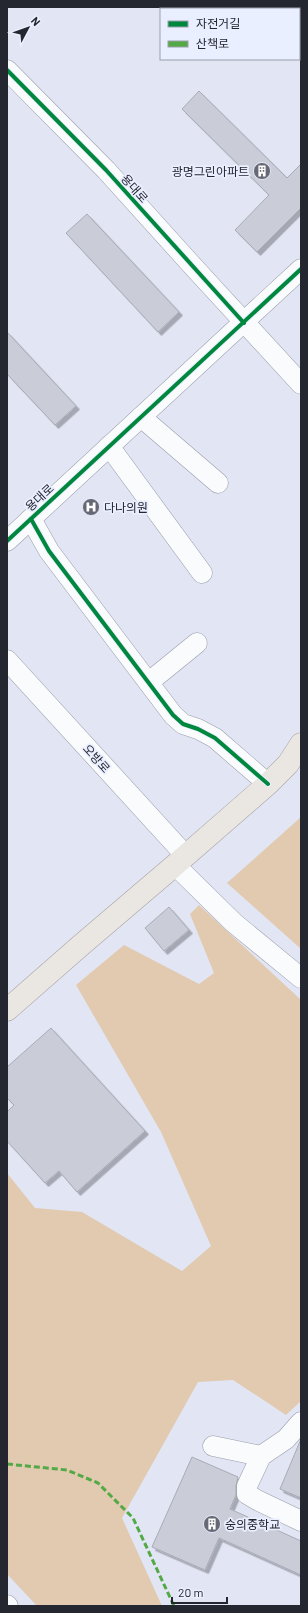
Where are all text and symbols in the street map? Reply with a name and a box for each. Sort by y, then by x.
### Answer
north arrow [8,8,48,48]
legend [160,8,300,60]
text: N [29,14,43,28]
text: 자전거길 [196,16,240,30]
text: 산책로 [196,36,229,50]
building icon: 광명그린아파트 [252,161,272,181]
place label: 광명그린아파트 [172,164,249,178]
street label: 용대로 [119,171,151,205]
street label: 용대로 [22,481,56,513]
hospital icon: 다나의원 [81,497,101,517]
place label: 다나의원 [104,500,148,514]
street label: 오방로 [81,741,113,775]
building icon: 숭의중학교 [202,1514,222,1534]
place label: 숭의중학교 [225,1517,280,1531]
scale bar [172,1579,227,1605]
text: 20 m [178,1585,204,1599]

